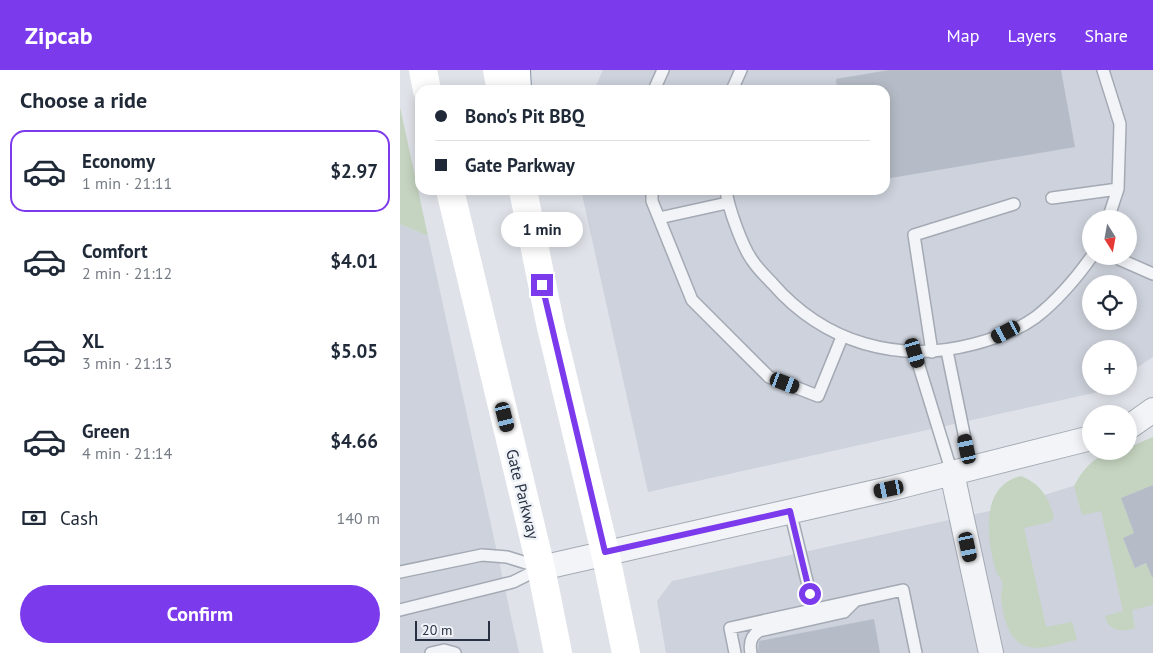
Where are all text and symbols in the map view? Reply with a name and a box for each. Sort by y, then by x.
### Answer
text: Zipcab [25,20,93,51]
text: Map [947,24,979,47]
text: Layers [1007,24,1056,47]
text: Share [1084,24,1128,47]
text: Choose a ride [20,86,147,114]
text: Bono's Pit BBQ [465,104,584,128]
icon: car [22,149,67,194]
text: Economy [82,149,155,173]
text: Gate Parkway [465,153,575,177]
text: $2.97 [330,159,378,183]
text: 1 min · 21:11 [82,173,172,193]
north arrow [1082,210,1138,265]
map controls [1082,210,1137,460]
callout: 1 min [501,212,583,248]
text: 1 min [522,219,562,239]
icon: car [22,239,67,284]
text: Comfort [82,239,148,263]
text: $4.01 [330,249,378,273]
text: 2 min · 21:12 [82,263,172,283]
route end [531,274,553,296]
button: locate [1082,275,1137,330]
car [989,318,1022,346]
icon: car [22,329,67,374]
text: XL [82,329,104,353]
car [903,336,926,370]
text: $5.05 [330,339,378,363]
button: + [1082,340,1137,395]
text: 3 min · 21:13 [82,353,172,373]
car [768,371,801,395]
car [494,401,515,433]
button: − [1082,405,1137,460]
icon: car [22,419,67,464]
text: Green [82,419,130,443]
text: $4.66 [330,429,378,453]
car [956,433,977,465]
text: 4 min · 21:14 [82,443,172,463]
street label: Gate Parkway [502,447,544,542]
car [872,479,905,499]
icon: cash [20,504,48,532]
text: Cash [60,506,98,530]
text: 140 m [337,508,380,528]
car [957,531,978,563]
route start [799,583,821,605]
button: Confirm [20,585,380,643]
scale bar [415,618,490,641]
text: 20 m [422,621,452,639]

